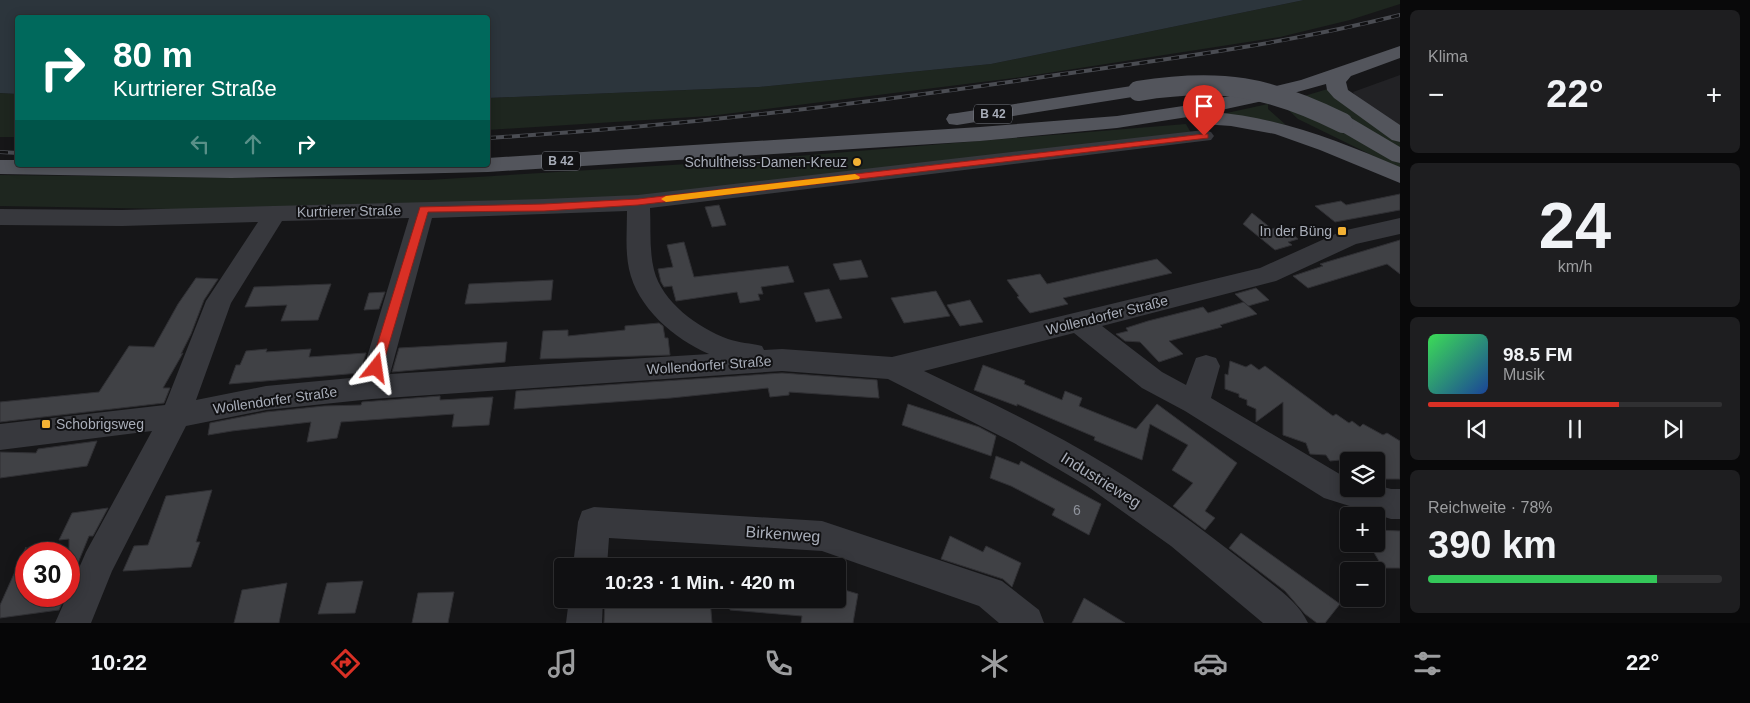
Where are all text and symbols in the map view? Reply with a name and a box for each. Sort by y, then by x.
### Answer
icon: right [30,35,95,100]
text: 80 m [113,35,193,74]
text: Klima [1428,48,1468,65]
text: 22° [1546,73,1604,115]
text: Kurtrierer Straße [113,76,277,101]
text: − [1428,79,1444,110]
text: + [1706,79,1722,110]
pin [1183,85,1225,136]
icon: arrive [1190,92,1218,120]
road number: B 42 [974,105,1012,124]
icon: left [186,130,214,158]
icon: ahead [239,130,267,158]
icon: right [292,130,320,158]
road number: B 42 [542,152,580,170]
place label: Schultheiss-Damen-Kreuz [684,154,847,170]
marker: Schultheiss-Damen-Kreuz [851,156,863,168]
text: 24 [1539,189,1611,262]
street label: Kurtrierer Straße [297,202,401,220]
place label: In der Büng [1260,223,1332,239]
marker: In der Büng [1336,225,1348,237]
text: km/h [1558,258,1592,275]
street label: Wollendorfer Straße [1044,292,1170,338]
position arrow [349,341,401,393]
text: 98.5 FM [1503,344,1573,365]
street label: Wollendorfer Straße [646,353,772,377]
text: Musik [1503,366,1545,383]
street label: Wollendorfer Straße [212,383,338,417]
icon: previous [1463,415,1491,443]
icon: pause [1561,415,1589,443]
icon: next [1659,415,1687,443]
place label: Schobrigsweg [56,416,144,432]
marker: Schobrigsweg [40,418,52,430]
street label: Industrieweg [1058,449,1144,511]
map controls [1340,452,1385,607]
button: layers [1340,452,1385,497]
text: Reichweite · 78% [1428,499,1553,516]
house number: 6 [1073,502,1081,518]
button: + [1340,507,1385,552]
street label: Birkenweg [745,523,821,545]
text: 390 km [1428,524,1557,566]
speed limit sign: 30 [15,542,80,607]
button: − [1340,562,1385,607]
text: 10:23 · 1 Min. · 420 m [605,572,795,593]
icon: directions [328,646,363,681]
icon: music [545,646,580,681]
icon: phone [761,646,796,681]
icon: climate [977,646,1012,681]
icon: car [1193,646,1228,681]
icon: filters [1410,646,1445,681]
text: 10:22 [91,650,147,675]
text: 22° [1626,650,1659,675]

